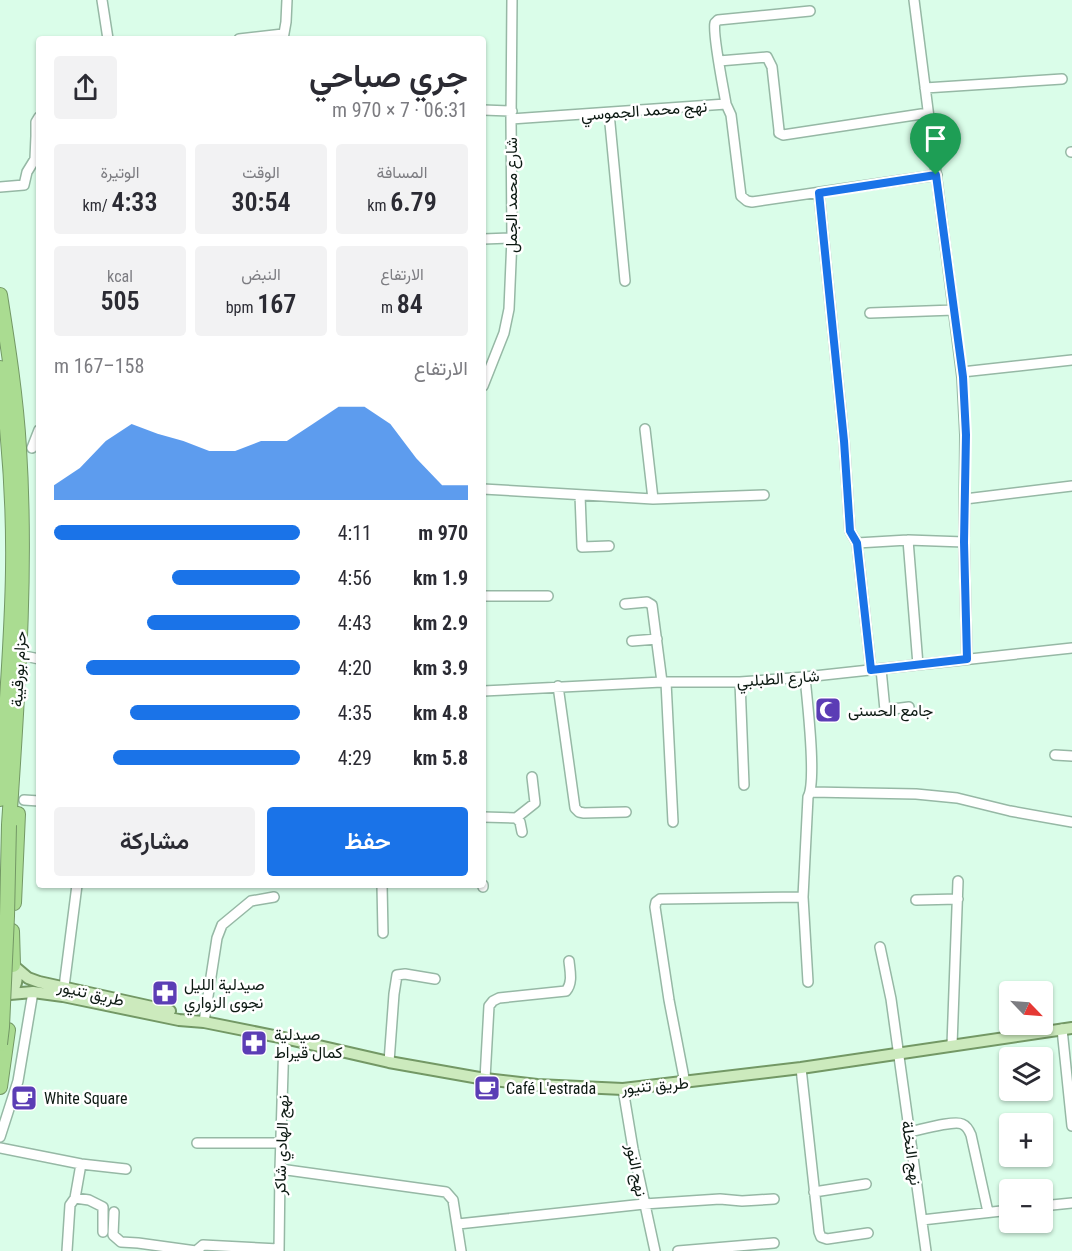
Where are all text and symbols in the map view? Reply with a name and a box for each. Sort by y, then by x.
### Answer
button: share [54,56,117,119]
text: جري صباحي [309,56,468,95]
street label: نهج محمد الجموسي [580,97,708,128]
text: 06:31 · 7 × 970 m [332,98,468,122]
pin [910,113,961,175]
icon: arrive [919,122,952,155]
street label: شارع محمد الجمل [502,137,523,253]
text: الوتيرة [100,163,140,182]
text: الوقت [242,163,280,182]
text: المسافة [377,163,427,182]
text: 4:33 [111,187,157,217]
text: 30:54 [231,187,291,217]
text: 6.79 [390,187,437,217]
text: /km [83,196,111,215]
text: km [367,196,390,215]
text: النبض [241,265,281,284]
text: الارتفاع [380,265,424,284]
text: kcal [107,267,133,286]
text: 505 [100,286,140,316]
text: 167 [257,289,296,319]
text: 84 [397,289,423,319]
text: bpm [226,298,257,317]
text: m [381,298,397,317]
text: 158–167 m [54,354,144,378]
text: الارتفاع [414,356,468,380]
text: 4:11 [338,521,372,545]
text: 970 m [418,521,468,545]
text: 4:56 [338,566,372,590]
text: 1.9 km [413,566,468,590]
text: 4:43 [338,611,372,635]
text: 2.9 km [413,611,468,635]
street label: حزام بورقيبة [7,630,31,707]
text: 4:20 [338,656,372,680]
text: 3.9 km [413,656,468,680]
street label: شارع الطبلبي [736,666,820,695]
mosque icon: جامع الحسنى [813,695,843,725]
text: 4:35 [338,701,372,725]
text: 4.8 km [413,701,468,725]
place label: جامع الحسنى [848,701,934,722]
text: 4:29 [338,746,372,770]
text: 5.8 km [413,746,468,770]
button: مشاركة [54,807,255,876]
button: حفظ [267,807,468,876]
place label: صيدلية الليل نجوى الزواري [184,975,265,1016]
street label: طريق تنيور [55,976,126,1011]
pharmacy icon: صيدلية الليل نجوى الزواري [150,978,180,1008]
north arrow [999,981,1053,1035]
map controls [999,981,1053,1233]
place label: صيدلية كمال قيراط [274,1025,343,1063]
pharmacy icon: صيدلية كمال قيراط [239,1028,269,1058]
button: layers [999,1047,1053,1101]
cafe icon: Café L'estrada [472,1073,502,1103]
street label: طريق تنيور [620,1073,690,1099]
place label: Café L'estrada [506,1079,596,1098]
cafe icon: White Square [9,1083,39,1113]
place label: White Square [44,1089,127,1108]
street label: نهج الهادي شاكر [270,1095,297,1197]
button: + [999,1113,1053,1167]
street label: نهج النخلة [896,1119,925,1187]
street label: نهج النور [620,1141,651,1199]
button: − [999,1179,1053,1233]

